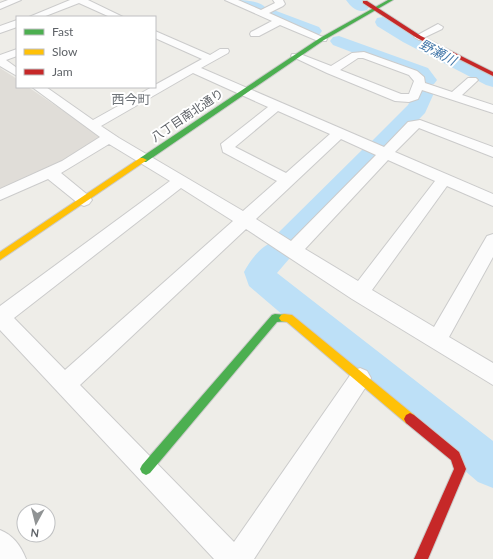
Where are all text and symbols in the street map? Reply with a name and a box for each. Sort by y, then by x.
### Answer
legend [16,16,156,88]
text: Fast [52,24,74,39]
water label: 野瀬川 [417,36,461,69]
text: Slow [52,44,78,59]
text: Jam [52,64,73,79]
street label: 八丁目南北通り [148,85,226,145]
district label: 西今町 [111,91,151,107]
north arrow [16,503,56,543]
text: N [30,526,40,540]

